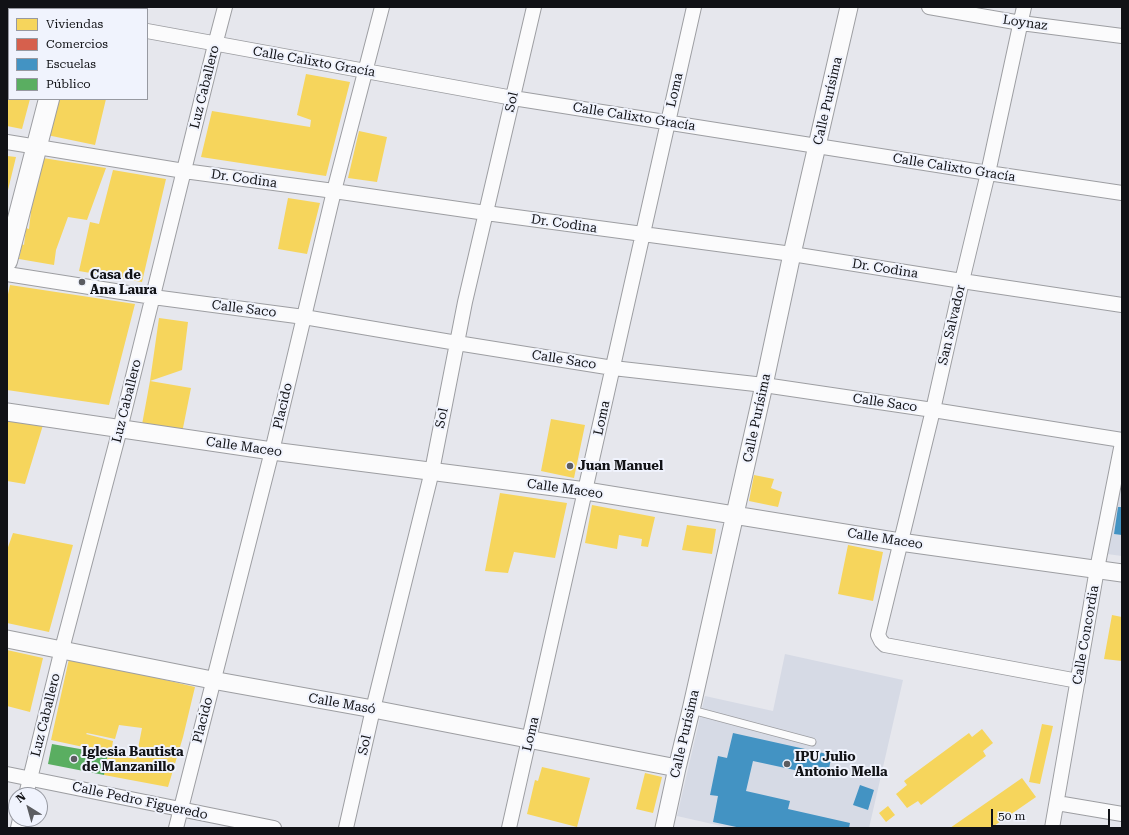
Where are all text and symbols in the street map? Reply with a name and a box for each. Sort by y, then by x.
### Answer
legend [8,8,148,100]
street label: Loynaz [1002,12,1048,34]
text: Viviendas [46,17,103,31]
text: Comercios [46,37,108,51]
street label: Luz Caballero [187,44,223,130]
street label: Calle Calixto Gracía [252,44,376,80]
street label: Calle Purísima [810,55,846,147]
text: Escuelas [46,57,96,71]
street label: Loma [663,71,687,109]
text: Público [46,77,91,91]
street label: Sol [502,90,522,114]
street label: Calle Calixto Gracía [572,100,696,134]
street label: Calle Calixto Gracía [892,151,1016,185]
street label: Dr. Codina [210,167,278,191]
street label: Dr. Codina [530,212,598,236]
street label: Dr. Codina [851,256,919,282]
place label: Casa de Ana Laura [90,267,157,298]
marker: Casa de Ana Laura [77,277,87,287]
street label: San Salvador [935,283,969,367]
street label: Calle Saco [211,297,277,321]
street label: Calle Saco [531,347,597,373]
street label: Luz Caballero [109,358,145,444]
street label: Calle Purísima [740,372,774,464]
street label: Placido [270,381,296,431]
street label: Calle Saco [852,391,918,415]
street label: Loma [591,399,613,437]
street label: Sol [432,407,452,429]
street label: Calle Maceo [205,434,283,460]
place label: Juan Manuel [578,458,663,474]
marker: Juan Manuel [565,461,575,471]
street label: Calle Maceo [526,476,604,502]
street label: Calle Maceo [846,525,924,553]
street label: Calle Concordia [1070,584,1102,686]
street label: Luz Caballero [28,672,64,758]
street label: Calle Purísima [667,688,703,780]
street label: Calle Masó [307,690,377,718]
street label: Placido [190,695,216,745]
street label: Loma [519,715,543,753]
street label: Sol [355,733,375,757]
place label: Iglesia Bautista de Manzanillo [82,744,184,775]
place label: IPU Julio Antonio Mella [795,749,888,780]
marker: Iglesia Bautista de Manzanillo [69,754,79,764]
marker: IPU Julio Antonio Mella [782,759,792,769]
street label: Calle Pedro Figueredo [71,779,209,823]
north arrow [8,787,48,827]
text: N [14,790,28,806]
scale bar [993,801,1112,827]
text: 50 m [998,809,1025,823]

